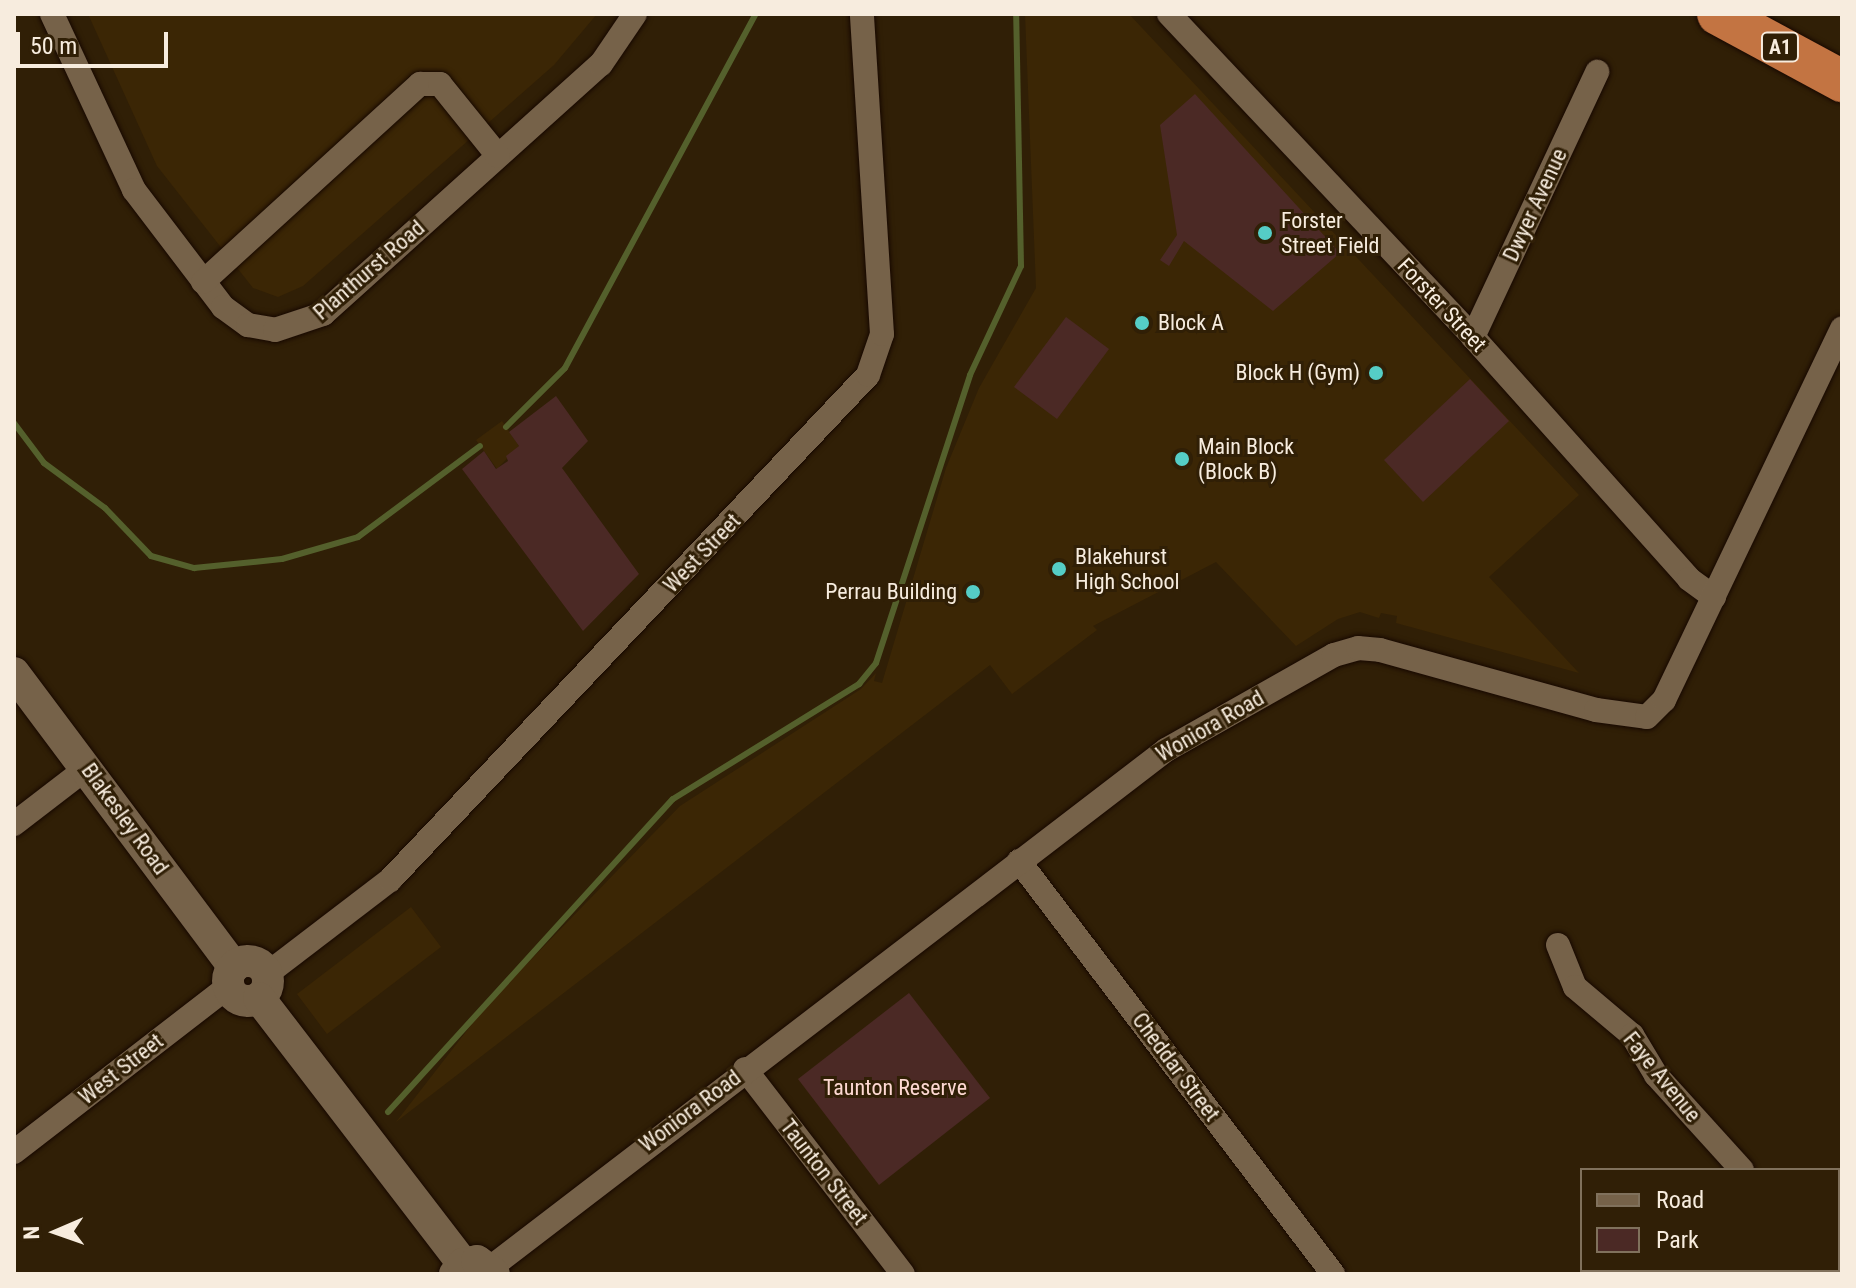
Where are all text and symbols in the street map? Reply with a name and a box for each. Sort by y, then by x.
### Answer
scale bar [20,16,172,66]
road number: A1 [1760,31,1800,63]
text: 50 m [30,32,77,60]
street label: Dwyer Avenue [1497,144,1573,266]
place label: Forster Street Field [1281,207,1380,258]
street label: Planthurst Road [308,215,430,325]
marker: Forster Street Field [1256,224,1274,242]
street label: Forster Street [1392,253,1492,357]
place label: Block A [1158,310,1224,336]
marker: Block A [1133,314,1151,332]
place label: Block H (Gym) [1235,360,1360,386]
marker: Block H (Gym) [1367,364,1385,382]
place label: Main Block (Block B) [1198,433,1294,484]
marker: Main Block (Block B) [1173,450,1191,468]
street label: West Street [658,508,746,598]
place label: Blakehurst High School [1075,543,1180,594]
marker: Blakehurst High School [1050,560,1068,578]
place label: Perrau Building [825,579,957,605]
marker: Perrau Building [964,583,982,601]
street label: Woniora Road [1151,685,1269,767]
street label: Blakesley Road [76,758,174,880]
street label: Cheddar Street [1127,1008,1225,1126]
street label: Faye Avenue [1618,1027,1706,1127]
street label: West Street [74,1028,168,1110]
street label: Woniora Road [634,1064,746,1158]
park label: Taunton Reserve [823,1075,967,1101]
street label: Taunton Street [775,1114,873,1230]
legend [1580,1168,1840,1272]
text: Road [1656,1186,1704,1214]
north arrow [16,1192,96,1272]
text: N [19,1226,44,1240]
text: Park [1656,1226,1699,1254]

